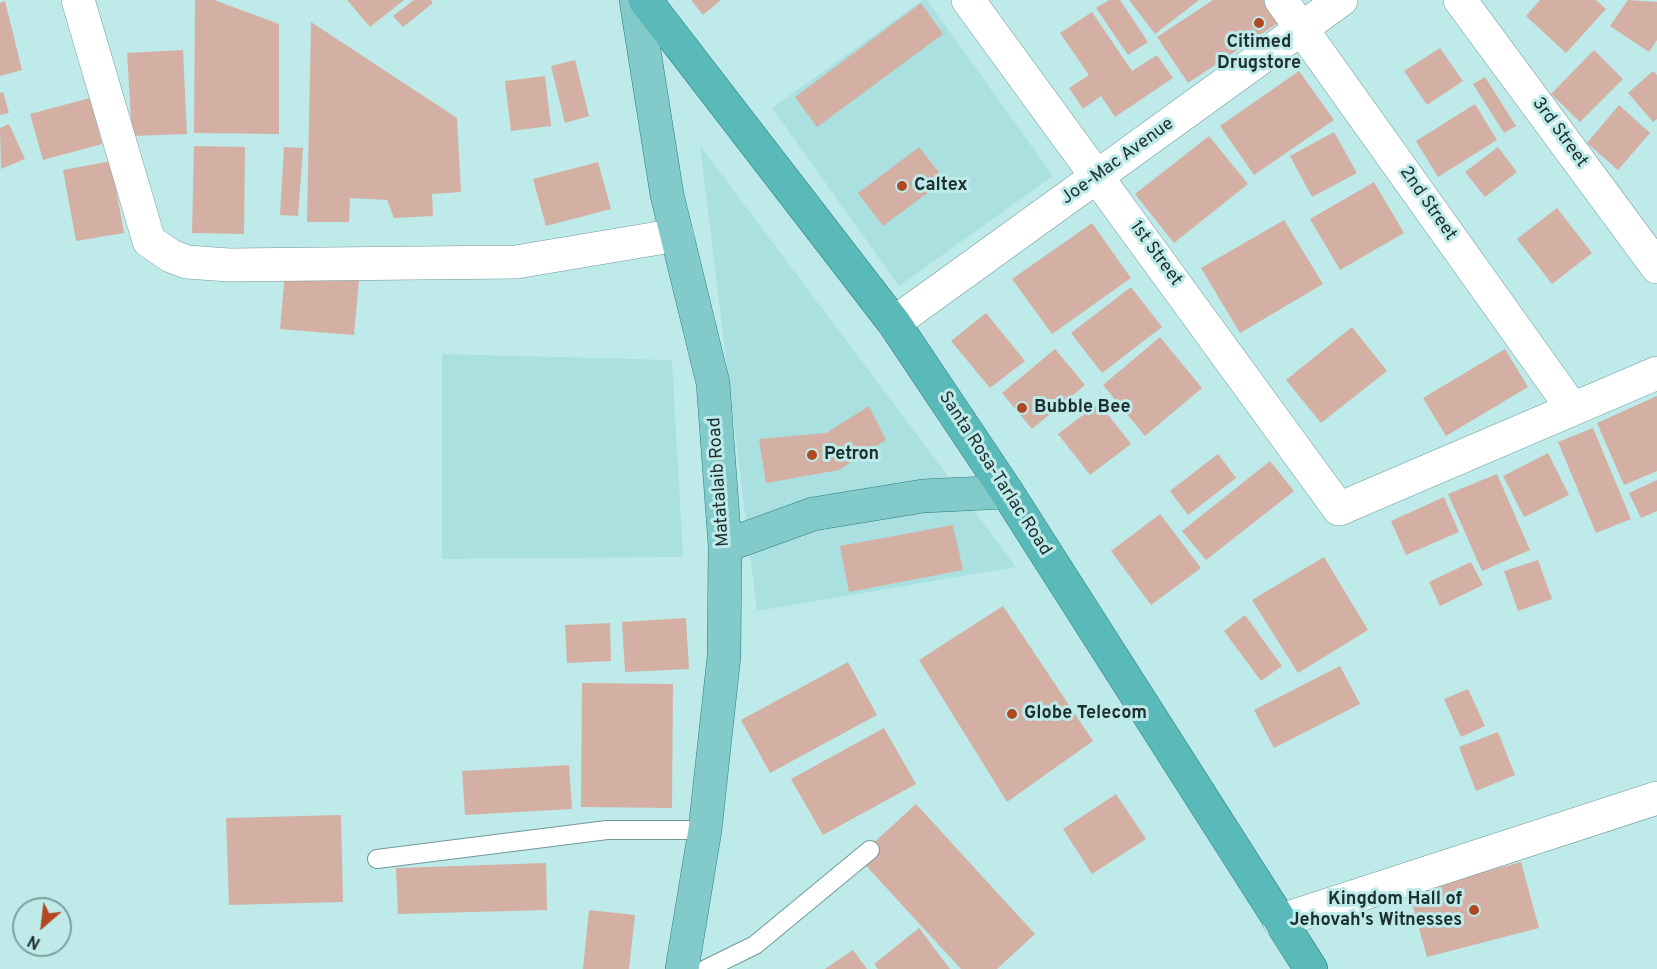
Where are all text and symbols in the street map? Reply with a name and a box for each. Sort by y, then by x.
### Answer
marker: Citimed Drugstore [1252,16,1266,30]
place label: Citimed Drugstore [1217,32,1301,74]
street label: 3rd Street [1526,94,1592,172]
street label: Joe-Mac Avenue [1057,114,1179,210]
street label: 2nd Street [1394,163,1460,245]
place label: Caltex [914,175,968,197]
marker: Caltex [895,179,909,193]
street label: 1st Street [1124,217,1186,291]
street label: Santa Rosa-Tarlac Road [933,388,1055,560]
place label: Bubble Bee [1034,397,1131,419]
marker: Bubble Bee [1015,401,1029,415]
street label: Matatalaib Road [705,416,735,548]
place label: Petron [824,444,879,466]
marker: Petron [805,448,819,462]
place label: Globe Telecom [1024,703,1147,725]
marker: Globe Telecom [1005,707,1019,721]
place label: Kingdom Hall of Jehovah's Witnesses [1290,889,1462,932]
north arrow [12,897,72,957]
marker: Kingdom Hall of Jehovah's Witnesses [1467,903,1481,917]
text: N [25,930,44,953]

